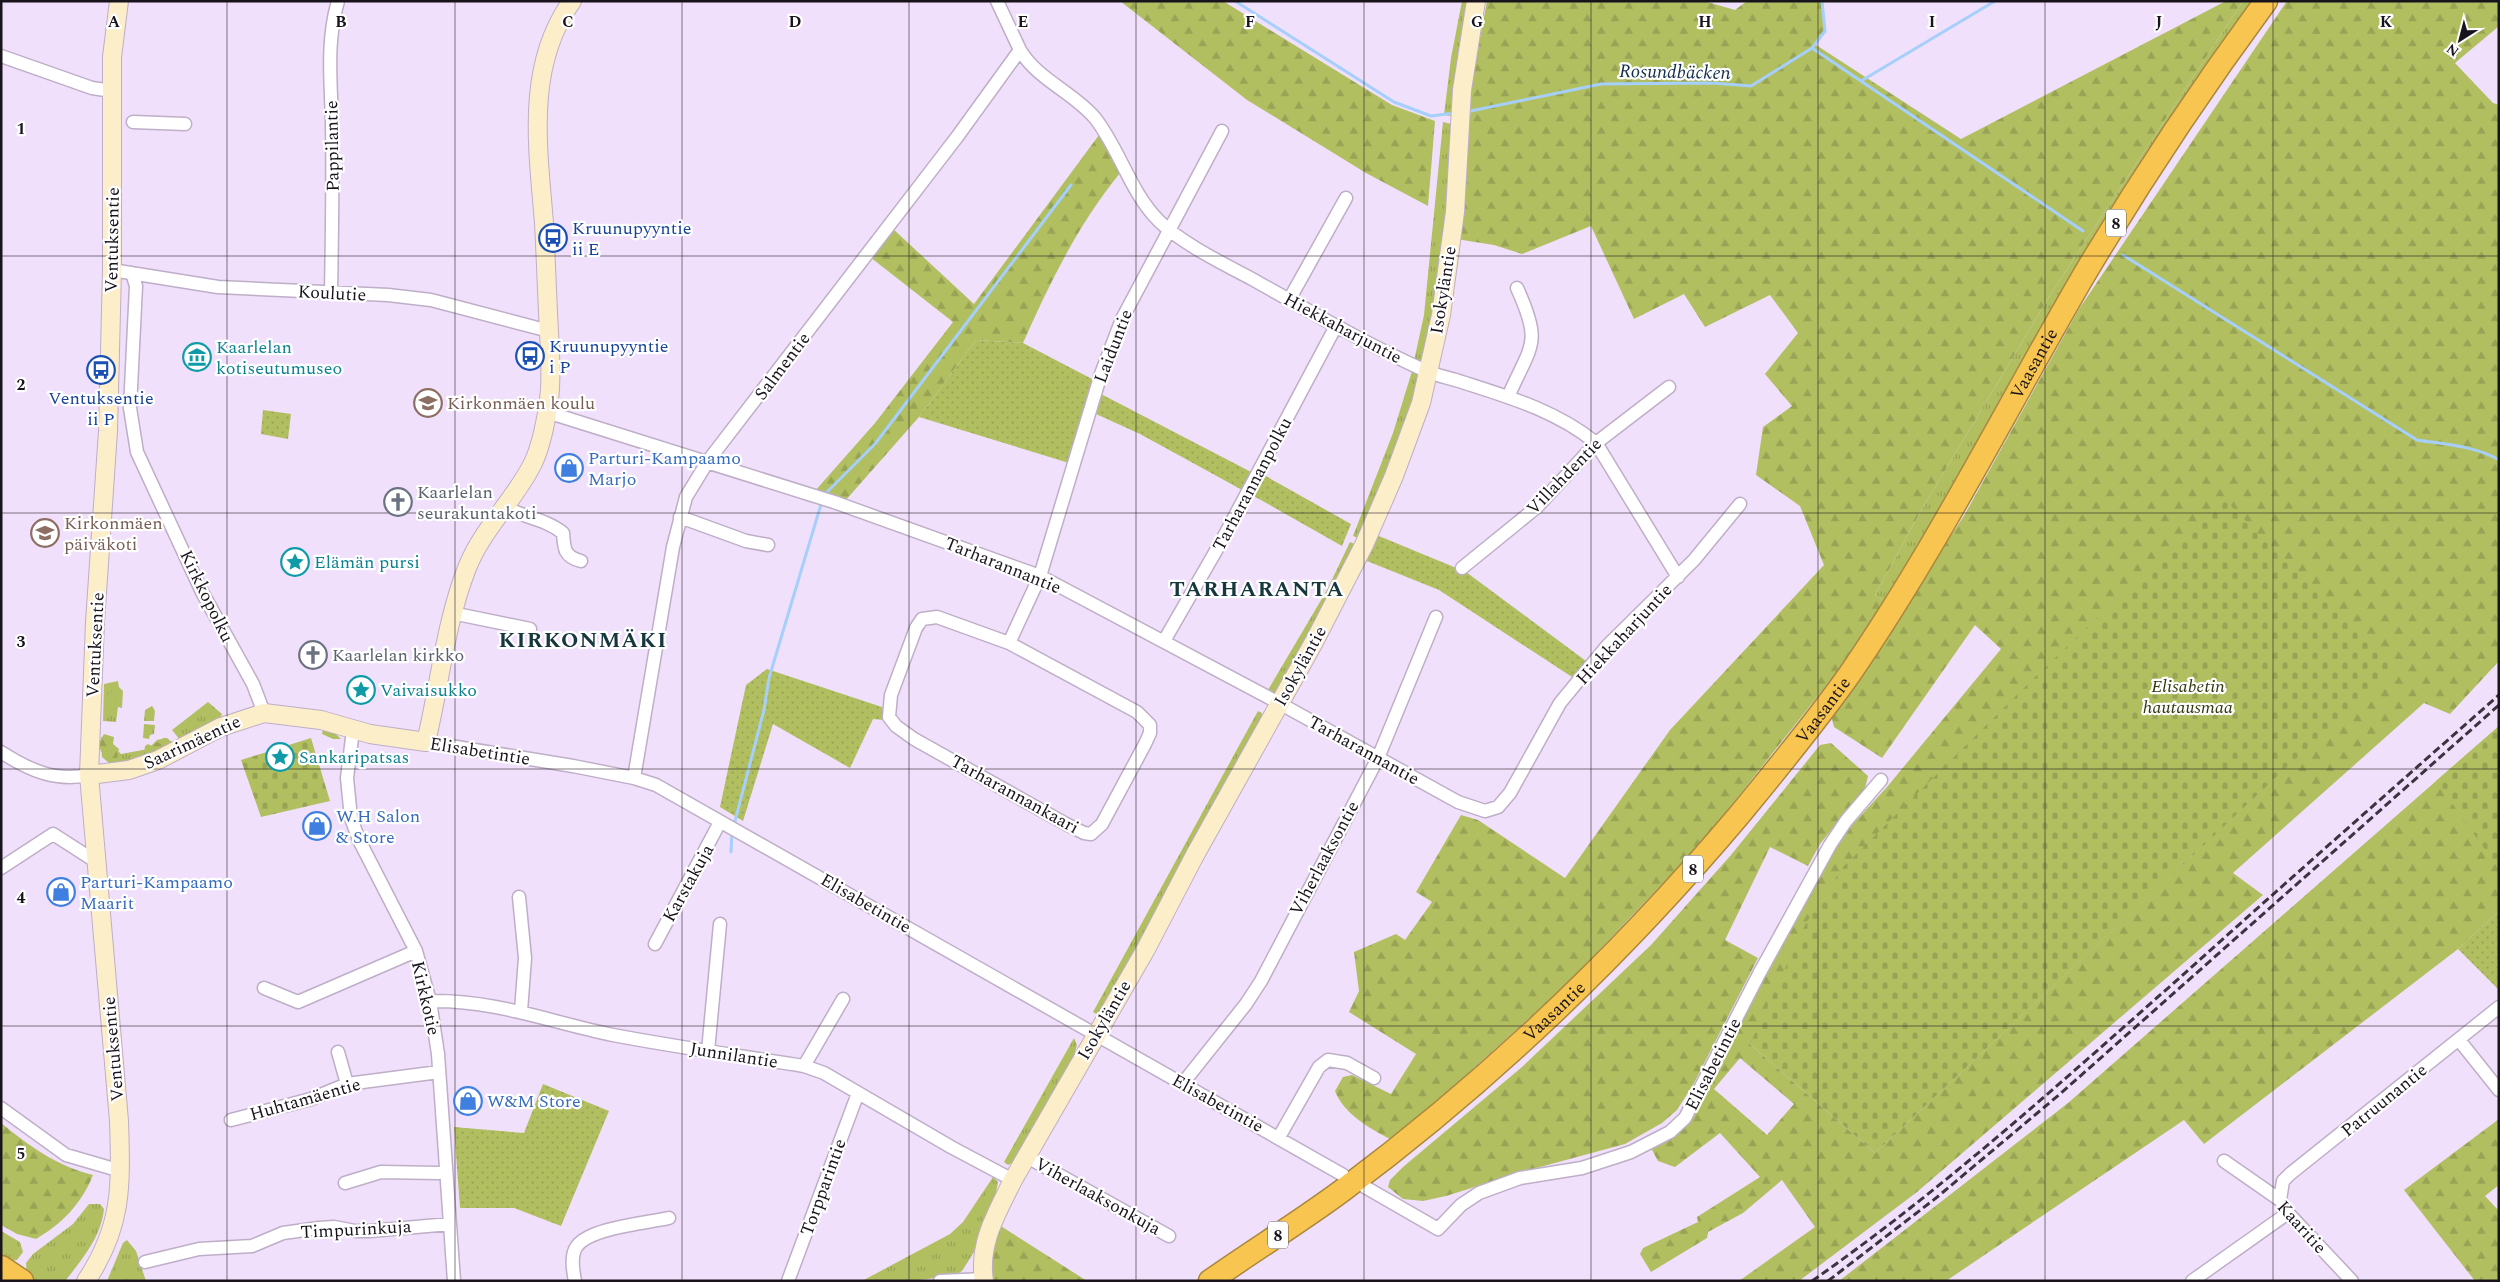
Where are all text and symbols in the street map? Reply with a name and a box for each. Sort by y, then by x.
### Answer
text: A [108,10,121,34]
text: B [335,10,347,34]
text: C [562,10,574,34]
text: D [789,10,802,34]
text: E [1018,10,1028,34]
text: F [1245,10,1255,34]
text: G [1471,10,1483,34]
text: H [1698,10,1712,34]
text: I [1929,10,1935,34]
text: J [2156,10,2163,34]
text: K [2380,10,2393,34]
north arrow [2435,15,2485,65]
text: N [2442,38,2463,62]
water label: Rosundbäcken [1619,57,1731,88]
street label: Pappilantie [318,100,347,192]
text: 1 [17,117,25,141]
street label: Ventuksentie [98,187,127,293]
road number: 8 [2106,210,2126,237]
place label: Kruunupyyntie ii E [572,215,692,263]
bus stop icon: Kruunupyyntie ii E [538,223,568,253]
street label: Isokyläntie [1423,244,1464,336]
street label: Koulutie [297,278,367,309]
street label: Hiekkaharjuntie [1279,286,1407,371]
street label: Laiduntie [1087,305,1140,387]
street label: Vaasantie [2003,323,2065,404]
street label: Salmentie [748,327,817,406]
place label: Kruunupyyntie i P [549,333,669,381]
place label: Kaarlelan kotiseutumuseo [216,334,342,382]
bus stop icon: Kruunupyyntie i P [515,341,545,371]
museum icon: Kaarlelan kotiseutumuseo [182,342,212,372]
bus stop icon: Ventuksentie ii P [86,355,116,385]
text: 2 [17,373,26,397]
place label: Ventuksentie ii P [48,385,154,433]
school or university icon: Kirkonmäen koulu [413,388,443,418]
place label: Kirkonmäen koulu [447,390,595,417]
street label: Tarharannanpolku [1206,413,1299,556]
street label: Villahdentie [1520,431,1608,521]
place label: Parturi-Kampaamo Marjo [588,445,741,493]
shop icon: Parturi-Kampaamo Marjo [554,453,584,483]
place label: Kaarlelan seurakuntakoti [417,479,537,527]
church icon: Kaarlelan seurakuntakoti [383,487,413,517]
place label: Kirkonmäen päiväkoti [64,510,163,558]
school or university icon: Kirkonmäen päiväkoti [30,518,60,548]
street label: Tarharannantie [940,530,1065,601]
street label: Kirkkopolku [172,545,241,647]
place icon: Elämän pursi [280,547,310,577]
place label: Elämän pursi [314,549,420,576]
district label: TARHARANTA [1169,573,1345,606]
street label: Hiekkaharjuntie [1570,577,1679,691]
street label: Ventuksentie [79,592,112,698]
street label: Isokyläntie [1267,621,1334,711]
district label: KIRKONMÄKI [499,624,667,657]
text: 3 [17,630,26,654]
church icon: Kaarlelan kirkko [298,640,328,670]
place label: Kaarlelan kirkko [332,642,464,669]
street label: Vaasantie [1789,671,1858,750]
park label: Elisabetin hautausmaa [2143,673,2233,721]
place icon: Vaivaisukko [346,675,376,705]
place label: Vaivaisukko [380,677,477,704]
street label: Saarimäentie [139,708,245,777]
street label: Tarharannantie [1303,709,1424,792]
street label: Elisabetintie [428,730,532,773]
place icon: Sankaripatsas [265,742,295,772]
place label: Sankaripatsas [299,744,409,771]
street label: Tarharannankaari [946,748,1084,841]
street label: Viherlaaksontie [1283,796,1366,920]
place label: W.H Salon & Store [336,803,420,851]
shop icon: W.H Salon & Store [302,811,332,841]
street label: Karstakuja [656,839,721,927]
road number: 8 [1683,856,1703,882]
street label: Elisabetintie [815,866,916,940]
place label: Parturi-Kampaamo Maarit [80,869,233,917]
shop icon: Parturi-Kampaamo Maarit [46,877,76,907]
text: 4 [17,886,26,910]
street label: Kirkkotie [404,958,447,1038]
street label: Isokyläntie [1071,975,1138,1065]
street label: Vaasantie [1517,975,1592,1048]
street label: Ventuksentie [95,995,132,1103]
street label: Elisabetintie [1678,1013,1748,1115]
street label: Junnilantie [688,1035,780,1076]
street label: Patruunantie [2335,1057,2433,1144]
street label: Elisabetintie [1167,1067,1269,1140]
street label: Huhtamäentie [246,1071,364,1128]
shop icon: W&M Store [453,1086,483,1116]
place label: W&M Store [487,1088,581,1115]
street label: Torpparintie [793,1135,853,1239]
text: 5 [17,1142,25,1166]
street label: Viherlaaksonkuja [1030,1151,1166,1242]
street label: Kaaritie [2270,1195,2333,1260]
street label: Timpurinkuja [300,1213,412,1246]
road number: 8 [1268,1222,1288,1248]

